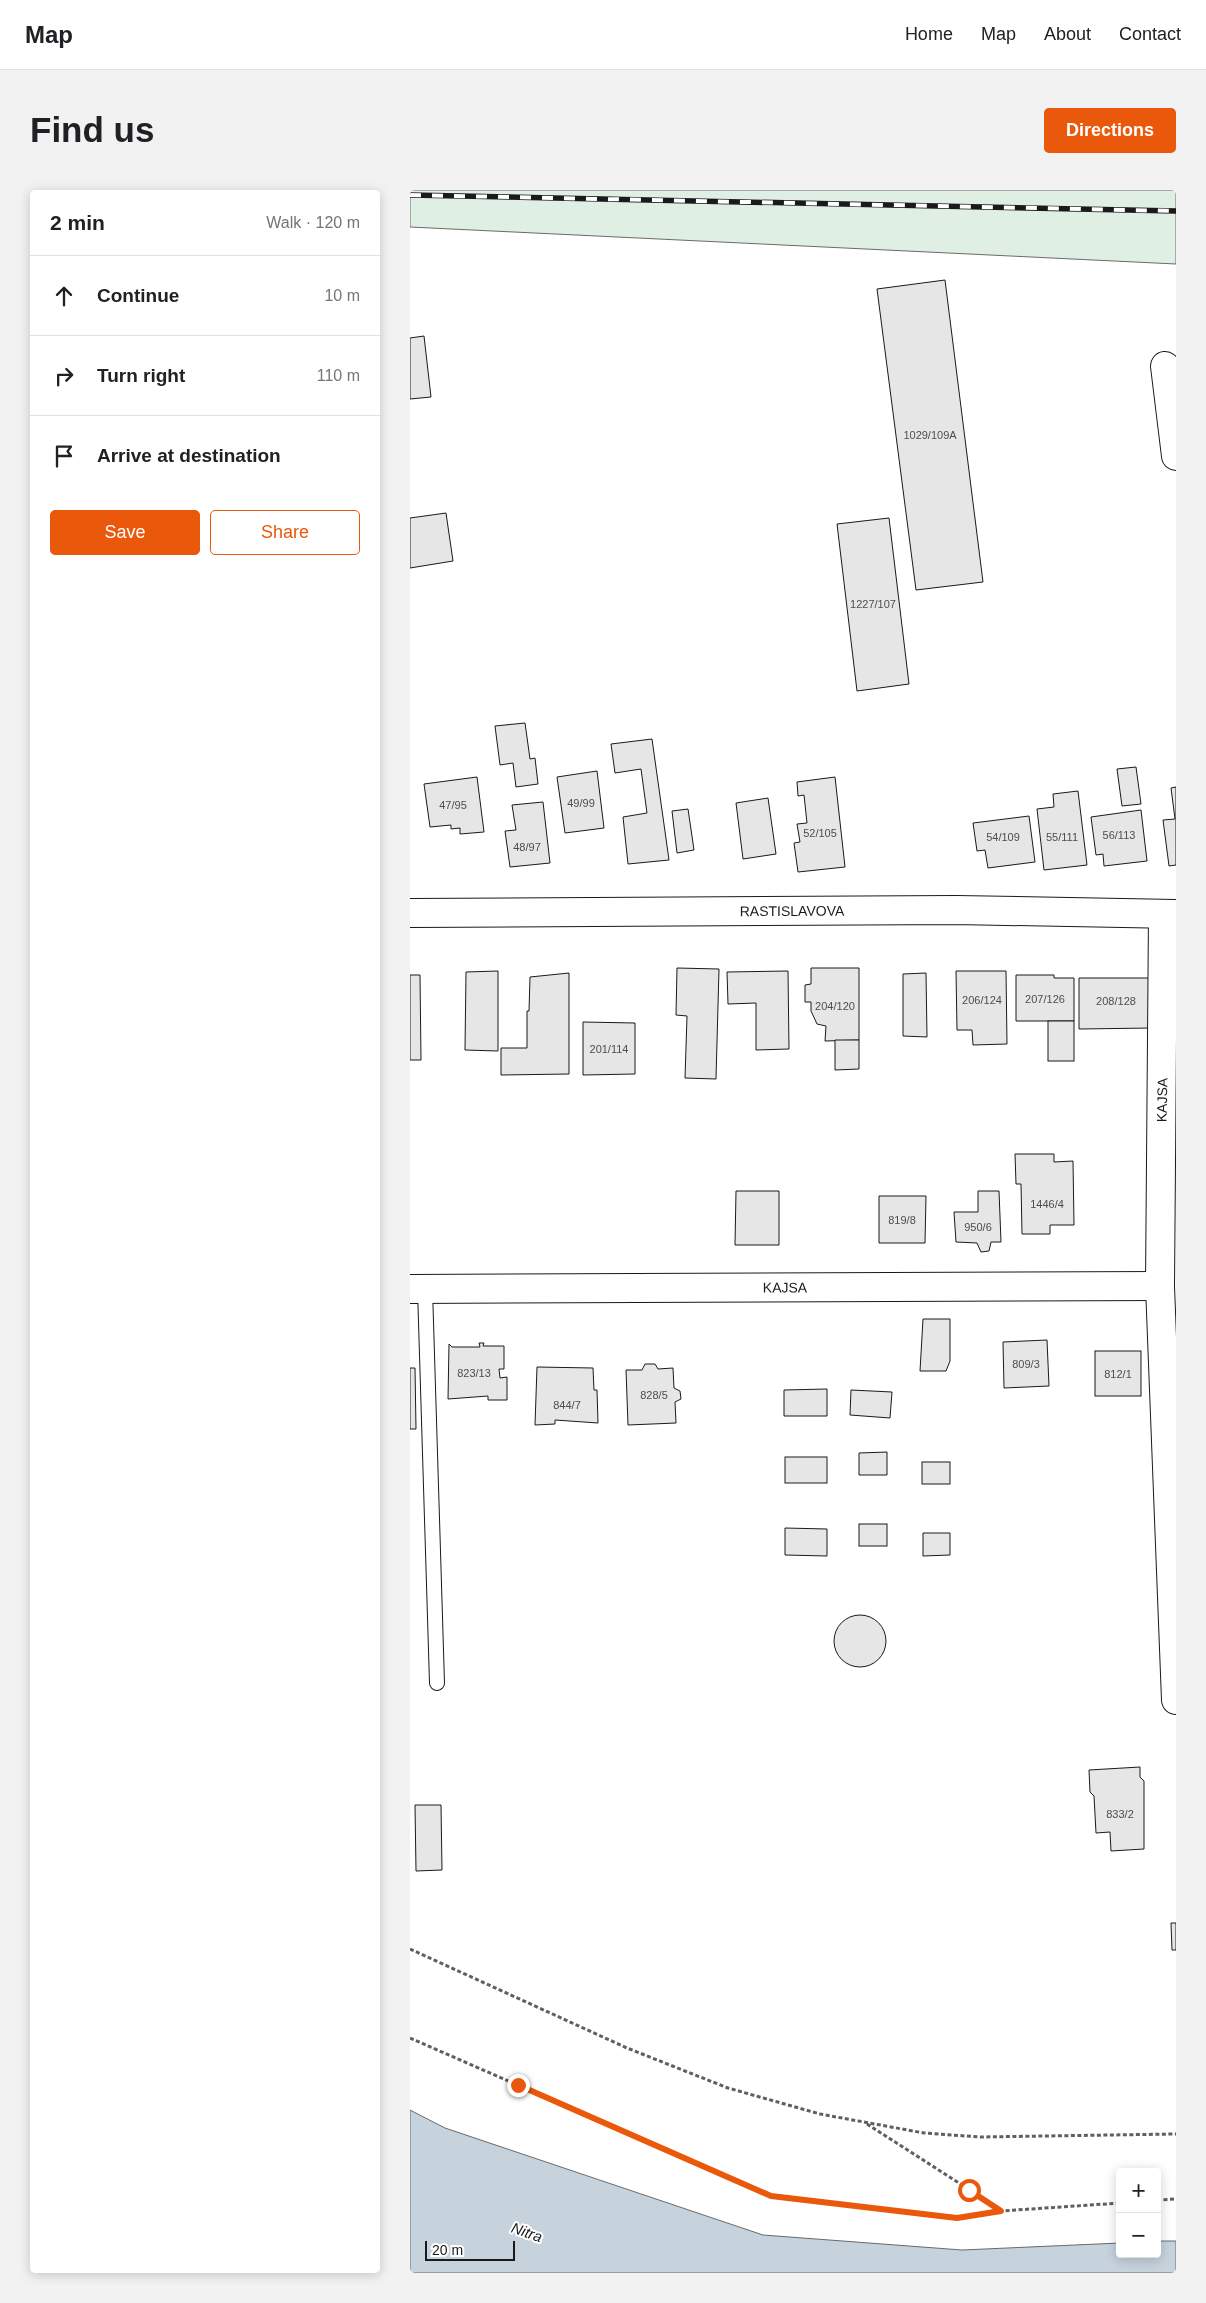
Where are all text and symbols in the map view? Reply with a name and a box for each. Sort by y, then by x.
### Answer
text: Map [25,21,73,48]
text: Home [905,24,953,44]
text: Map [981,24,1016,44]
text: About [1044,24,1091,44]
text: Contact [1119,24,1181,44]
button: Directions [1044,108,1176,153]
text: Find us [30,110,154,149]
text: 2 min [50,211,105,234]
text: Walk · 120 m [266,214,360,231]
icon: ahead [50,282,78,310]
text: Continue [97,285,179,306]
text: 10 m [324,287,360,304]
icon: right [50,362,78,390]
text: Turn right [97,365,185,386]
text: 110 m [317,367,360,384]
house number: 1029/109A [903,429,957,441]
icon: arrive [50,442,78,470]
text: Arrive at destination [97,445,281,466]
button: Save [50,510,200,555]
button: Share [210,510,360,555]
house number: 1227/107 [850,598,896,610]
house number: 49/99 [567,797,595,809]
house number: 47/95 [439,799,467,811]
house number: 52/105 [803,827,837,839]
house number: 56/113 [1103,829,1135,841]
house number: 54/109 [986,831,1020,843]
house number: 55/111 [1046,831,1078,843]
house number: 48/97 [513,841,541,853]
street label: RASTISLAVOVA [740,903,845,919]
house number: 207/126 [1025,993,1065,1005]
house number: 206/124 [962,994,1002,1006]
house number: 208/128 [1096,995,1136,1007]
house number: 204/120 [815,1000,855,1012]
house number: 201/114 [590,1043,628,1055]
street label: KAJSA [1154,1077,1170,1122]
house number: 1446/4 [1030,1198,1064,1210]
house number: 819/8 [888,1214,916,1226]
house number: 950/6 [964,1221,992,1233]
street label: KAJSA [763,1279,808,1296]
house number: 809/3 [1012,1358,1040,1370]
house number: 823/13 [457,1367,491,1379]
house number: 812/1 [1104,1368,1132,1380]
house number: 828/5 [640,1389,668,1401]
house number: 844/7 [553,1399,581,1411]
house number: 833/2 [1106,1808,1134,1820]
route end [507,2074,530,2097]
map controls [1116,2168,1161,2258]
button: + [1116,2168,1161,2213]
route start [958,2179,981,2202]
button: − [1116,2213,1161,2258]
water label: Nitra [509,2219,545,2245]
scale bar [425,2238,515,2261]
text: 20 m [432,2242,463,2258]

